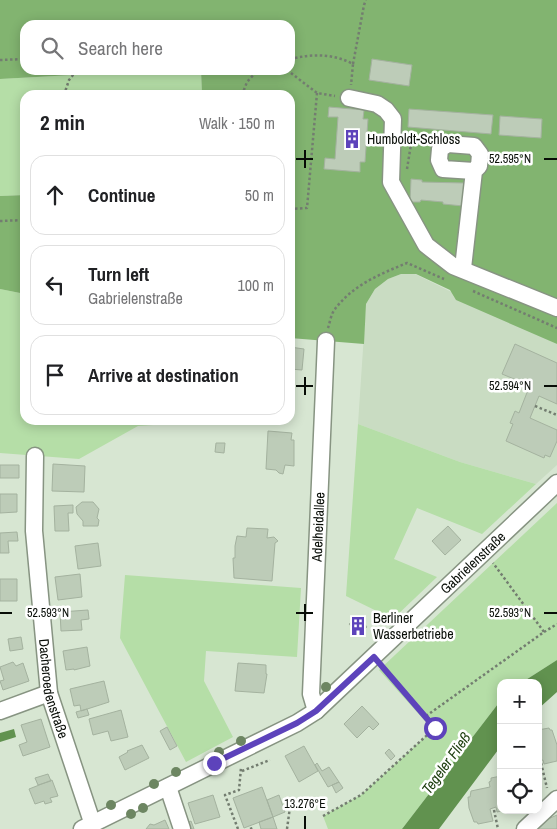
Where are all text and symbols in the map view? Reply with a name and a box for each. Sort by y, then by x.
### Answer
search box [20,20,295,75]
icon: search [38,34,66,62]
text: Search here [78,35,163,61]
text: 2 min [40,108,85,137]
text: Walk · 150 m [199,112,275,134]
building icon: Humboldt-Schloss [341,128,363,150]
place label: Humboldt-Schloss [367,130,460,148]
text: 52.595°N [489,151,531,167]
icon: ahead [41,181,69,209]
text: Continue [88,182,156,208]
text: 50 m [245,184,274,206]
text: Turn left [88,261,149,287]
icon: left [41,271,69,299]
text: 100 m [238,274,274,296]
text: Gabrielenstraße [88,287,183,309]
icon: arrive [41,361,69,389]
text: Arrive at destination [88,362,239,388]
text: 52.594°N [489,378,531,394]
street label: Adelheidallee [308,492,329,563]
street label: Gabrielenstraße [436,528,509,598]
text: 52.593°N [27,605,69,621]
text: 52.593°N [489,605,531,621]
place label: Berliner Wasserbetriebe [373,609,454,643]
building icon: Berliner Wasserbetriebe [347,615,369,637]
street label: Dacheroedenstraße [35,638,72,741]
map controls [497,679,542,814]
button: + [497,679,542,724]
route start [424,717,447,740]
button: − [497,724,542,769]
water label: Tegeler Fließ [416,728,476,798]
route end [203,752,226,775]
button: locate [497,769,542,814]
text: 13.276°E [284,796,326,812]

